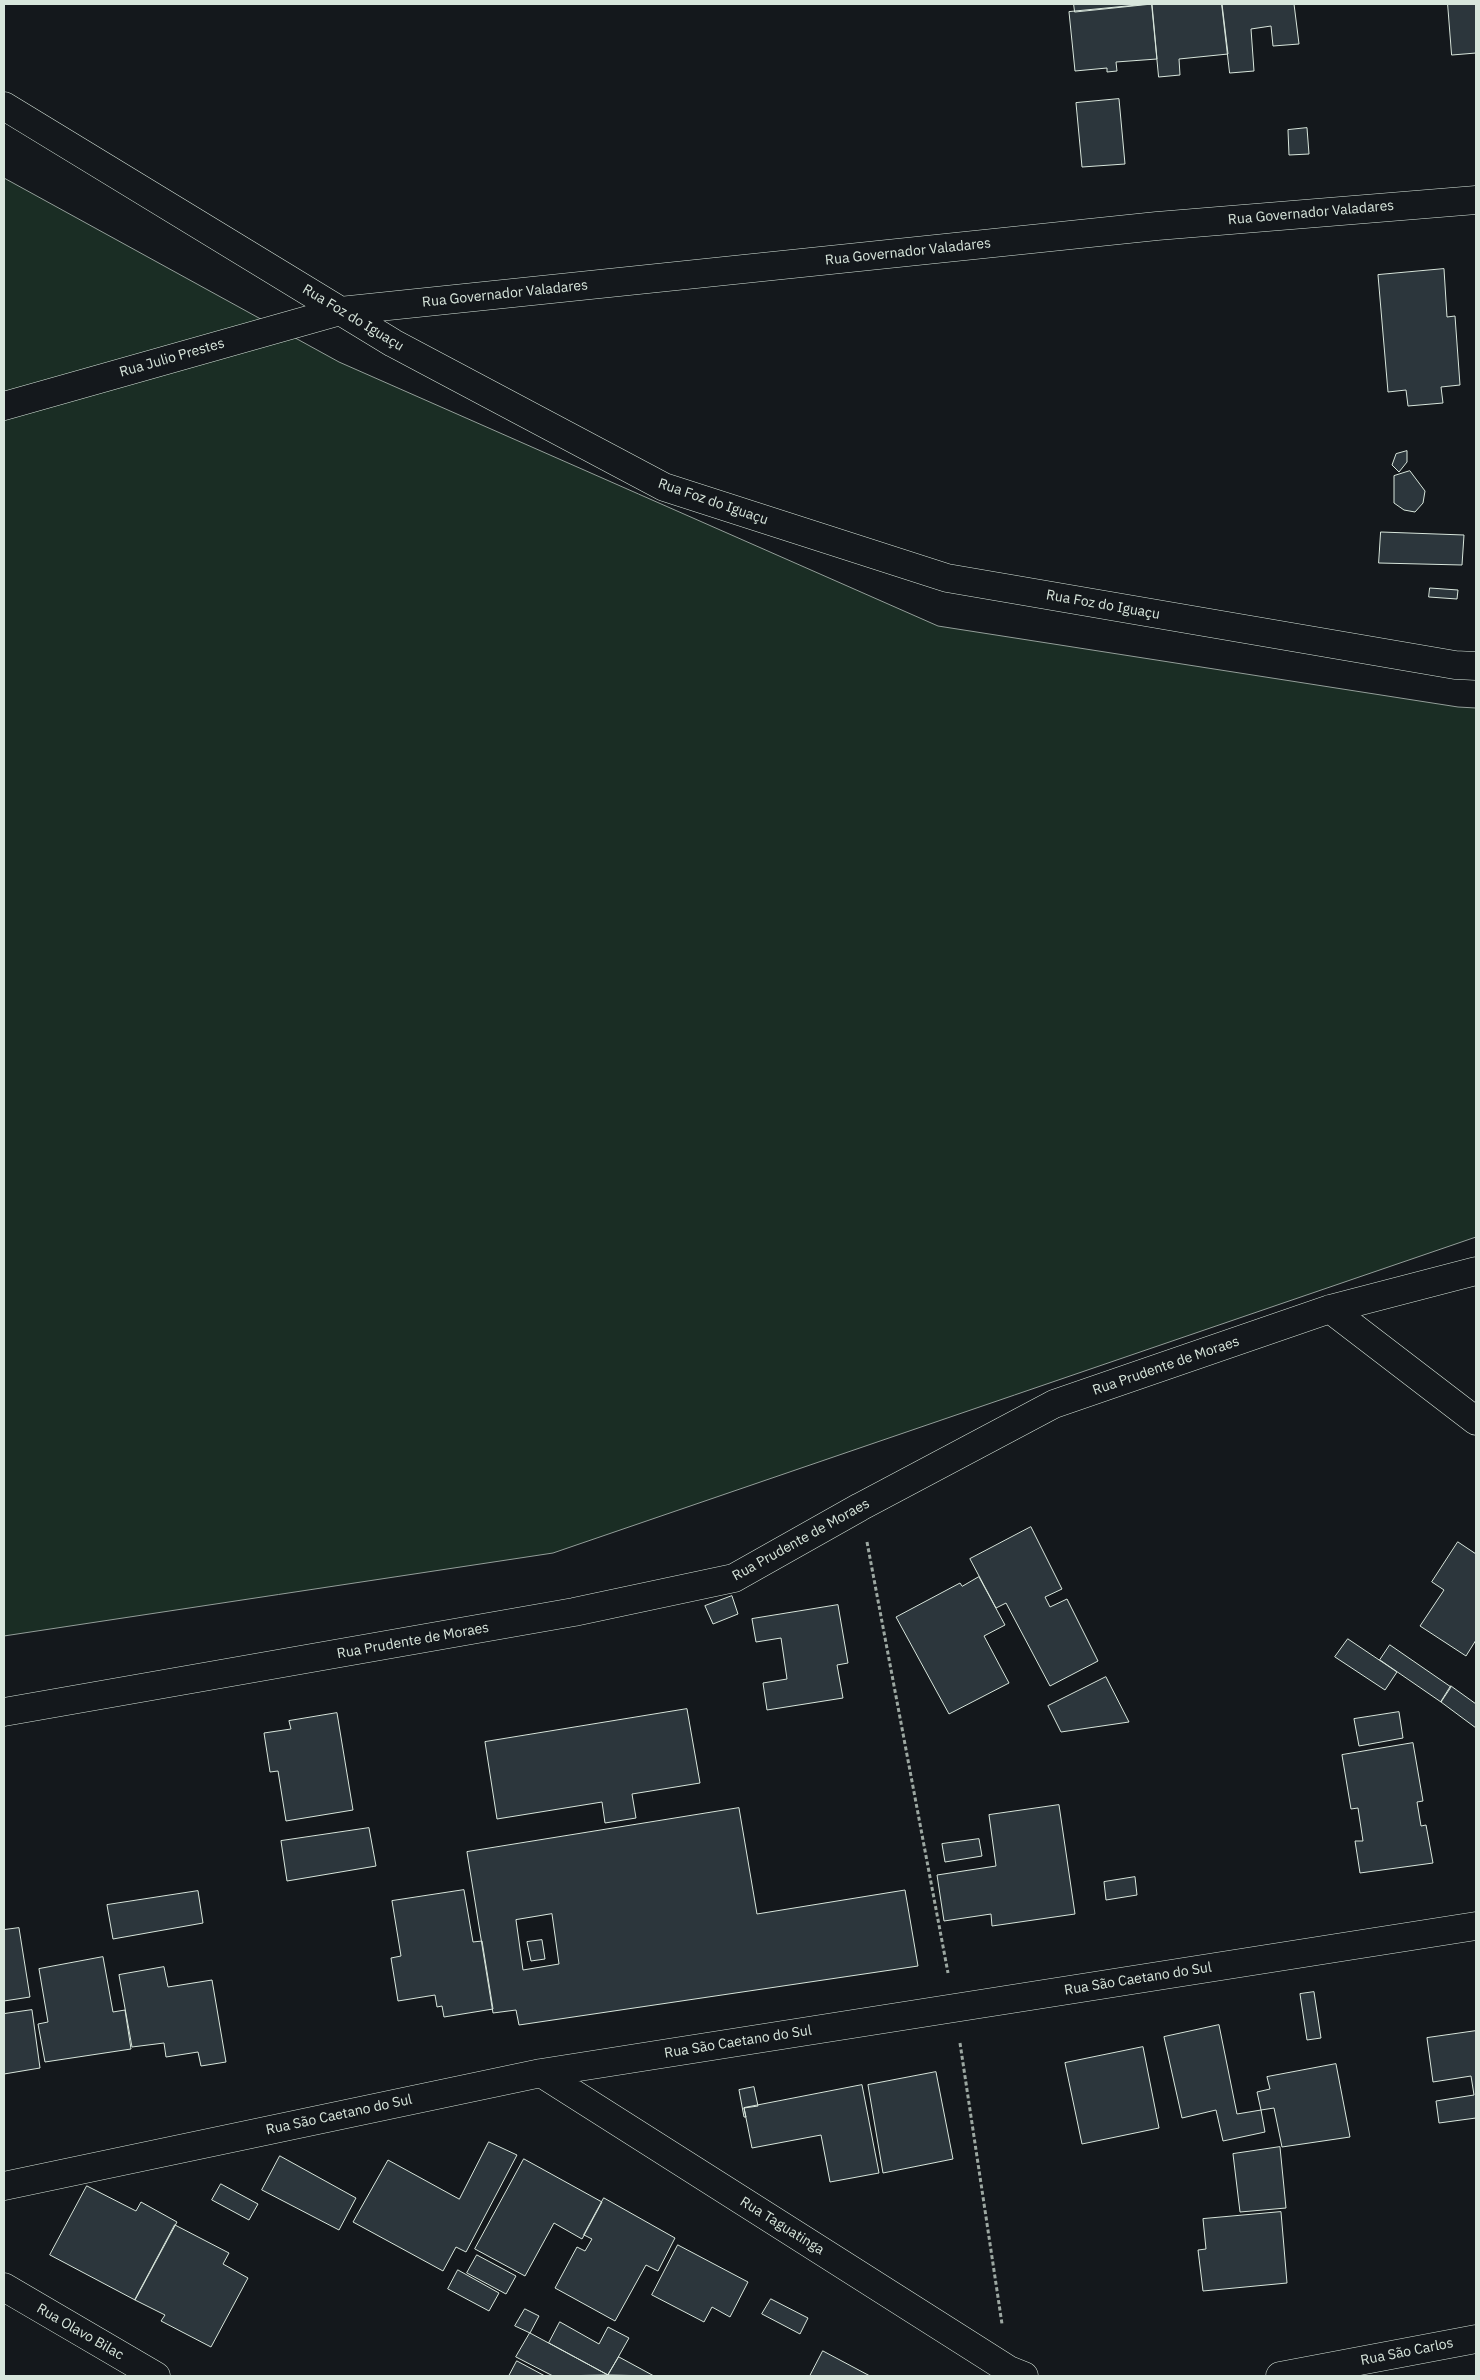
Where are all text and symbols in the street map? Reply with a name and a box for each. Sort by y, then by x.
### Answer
street label: Rua Governador Valadares [1227,197,1395,229]
street label: Rua Governador Valadares [824,235,992,269]
street label: Rua Governador Valadares [421,277,589,311]
street label: Rua Foz do Iguaçu [299,281,407,355]
street label: Rua Julio Prestes [118,335,226,381]
street label: Rua Foz do Iguaçu [656,475,770,529]
street label: Rua Foz do Iguaçu [1045,587,1161,623]
street label: Rua Prudente de Moraes [1090,1333,1242,1399]
street label: Rua Prudente de Moraes [730,1495,872,1585]
street label: Rua Prudente de Moraes [336,1619,490,1663]
street label: Rua São Caetano do Sul [1063,1959,1213,1999]
street label: Rua São Caetano do Sul [663,2022,813,2062]
street label: Rua São Caetano do Sul [264,2091,414,2139]
street label: Rua Taguatinga [737,2193,827,2259]
street label: Rua Olavo Bilac [34,2300,126,2364]
street label: Rua São Carlos [1359,2335,1455,2369]

